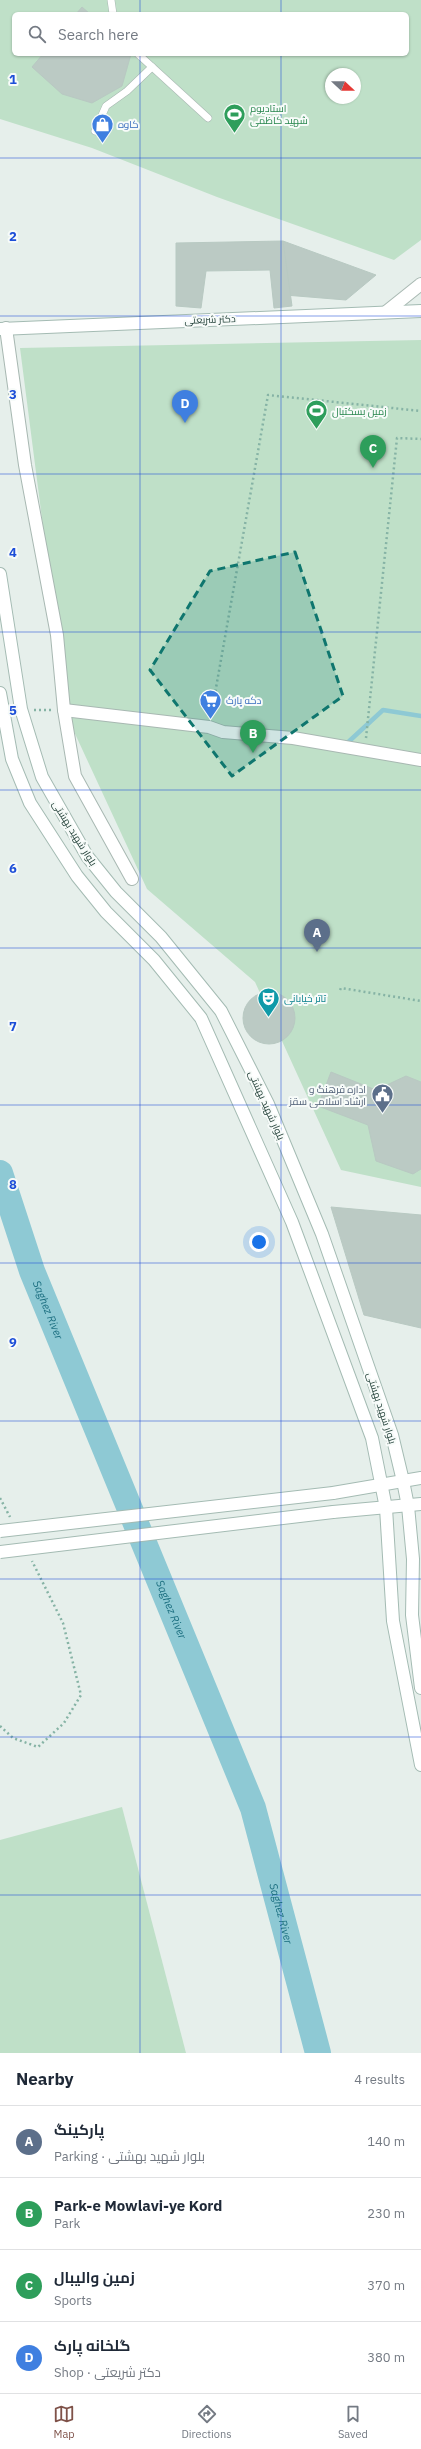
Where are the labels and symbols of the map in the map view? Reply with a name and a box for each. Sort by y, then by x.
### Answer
north arrow [325,68,361,104]
text: 1 [9,71,17,88]
sports icon: استادیوم شهید کاظمی [221,101,247,134]
place label: استادیوم شهید کاظمی [250,102,308,127]
shop icon: کاوه [90,111,116,144]
place label: کاوه [118,118,139,131]
text: 2 [9,228,17,245]
street label: دکتر شریعتی [184,312,236,327]
text: 3 [9,386,17,403]
pin: D [172,390,198,423]
sports icon: زمین بسکتبال [303,398,329,431]
place label: زمین بسکتبال [332,405,387,418]
pin: C [360,435,386,468]
text: 4 [9,544,17,561]
supermarket icon: دکه پارک [198,687,224,720]
place label: دکه پارک [226,694,261,707]
text: 5 [9,702,17,719]
pin: B [240,720,266,753]
street label: بلوار شهید بهشتی [49,798,100,868]
text: 6 [9,860,17,877]
pin: A [304,919,330,952]
theatre icon: تاتر خیابانی [256,985,282,1018]
place label: تاتر خیابانی [284,992,327,1005]
text: 7 [9,1018,17,1035]
street label: بلوار شهید بهشتی [245,1069,288,1142]
public building icon: اداره فرهنگ و ارشاد اسلامی سقز [369,1082,395,1115]
place label: اداره فرهنگ و ارشاد اسلامی سقز [288,1083,366,1108]
text: 8 [9,1176,17,1193]
your location [249,1232,269,1252]
water label: Saghez River [30,1278,67,1342]
text: 9 [9,1334,17,1351]
street label: بلوار شهید بهشتی [364,1371,399,1446]
water label: Saghez River [153,1578,190,1642]
water label: Saghez River [266,1882,296,1946]

